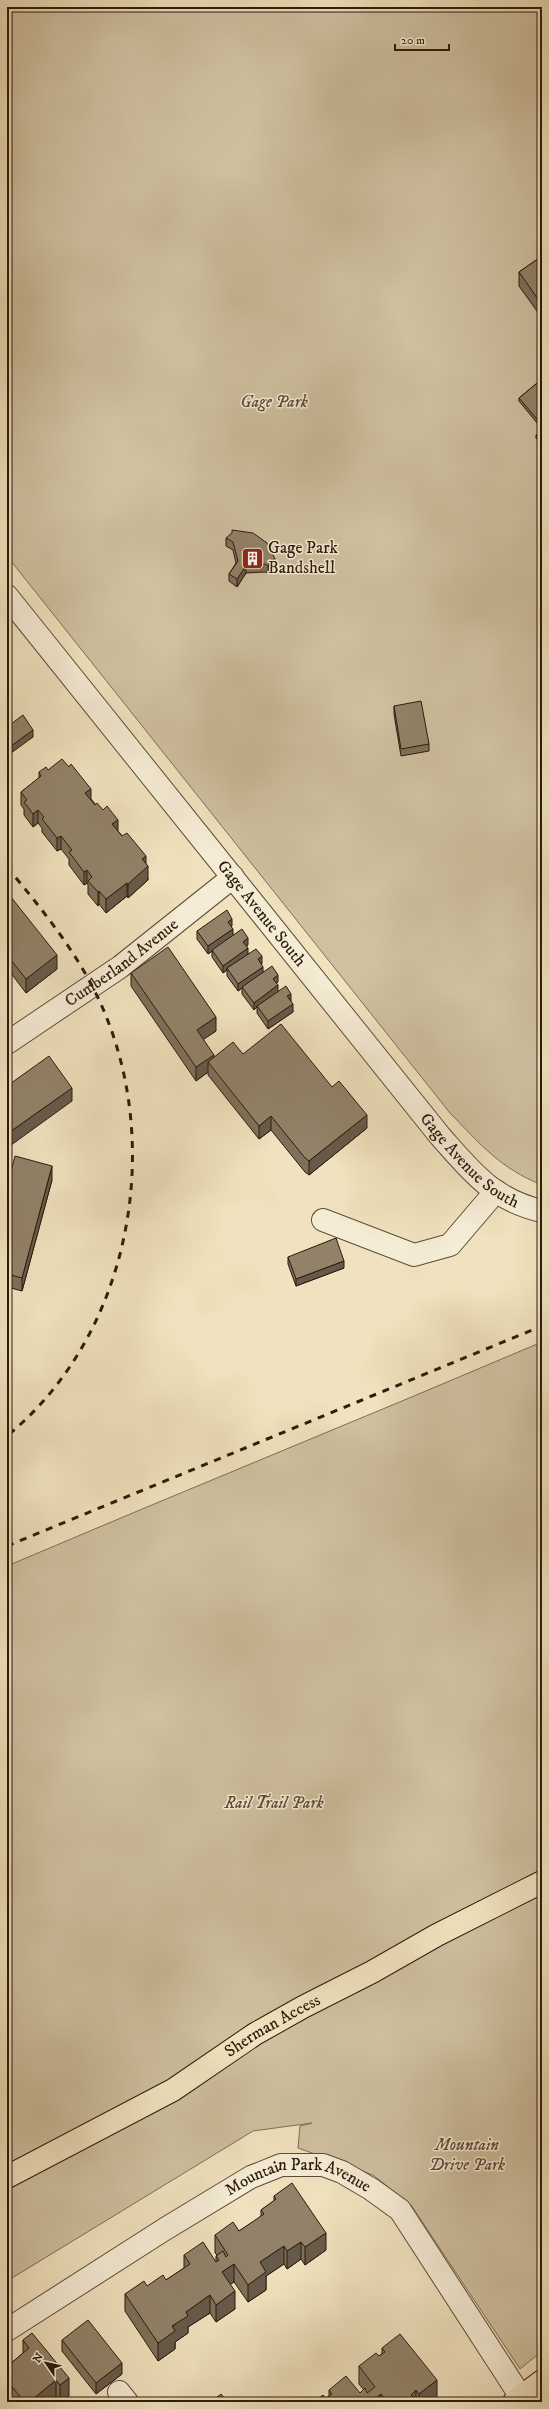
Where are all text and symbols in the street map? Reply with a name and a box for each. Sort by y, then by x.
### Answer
scale bar [395,26,449,52]
text: 20 m [401,33,425,48]
park label: Gage Park [240,391,309,413]
place label: Gage Park Bandshell [268,537,338,579]
building icon: Gage Park Bandshell [240,545,266,571]
street label: Gage Avenue South [212,856,311,971]
street label: Cumberland Avenue [61,914,183,1012]
street label: Gage Avenue South [415,1108,523,1213]
park label: Rail Trail Park [223,1792,324,1814]
street label: Sherman Access [220,1989,324,2063]
park label: Mountain Drive Park [429,2134,506,2176]
text: Mountain Park Avenue [221,2154,375,2201]
street label: Mountain Park Avenue [221,2182,375,2206]
north arrow [26,2343,66,2383]
text: N [30,2350,47,2366]

